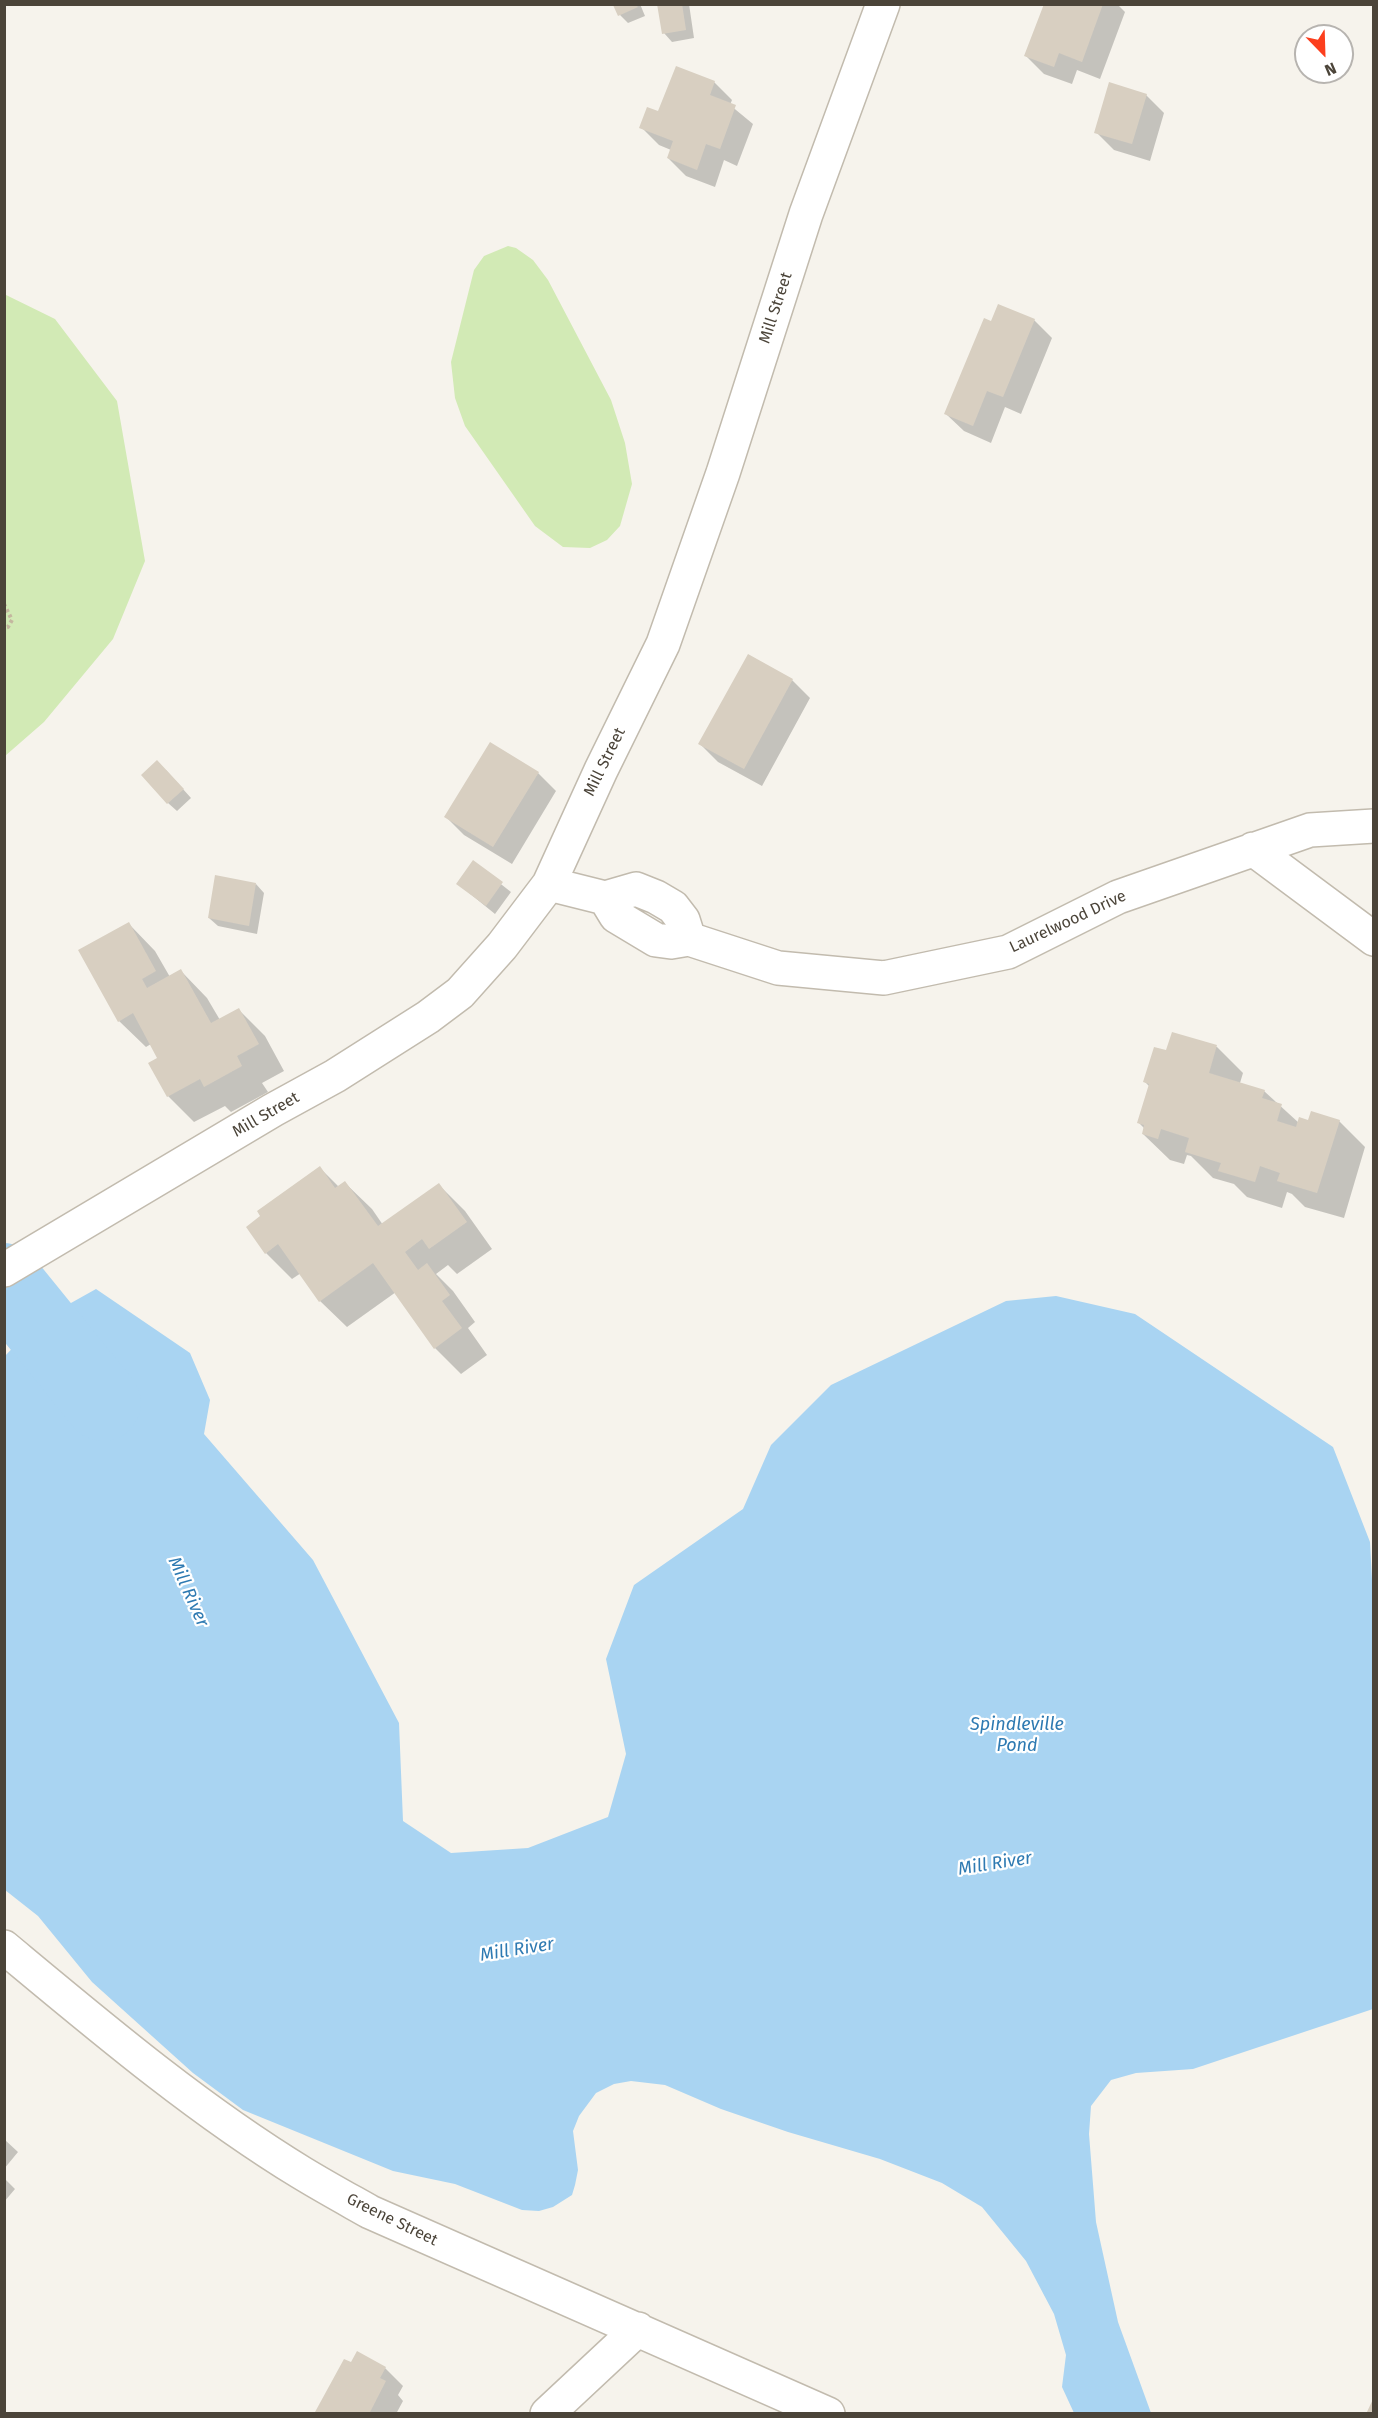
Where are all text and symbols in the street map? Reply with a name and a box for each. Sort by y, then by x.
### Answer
north arrow [1294,24,1354,84]
text: N [1322,58,1339,80]
street label: Mill Street [755,270,797,346]
street label: Mill Street [580,725,630,799]
street label: Laurelwood Drive [1007,887,1129,957]
street label: Mill Street [229,1088,303,1142]
water label: Mill River [163,1554,213,1630]
water label: Spindleville Pond [970,1714,1064,1756]
water label: Mill River [956,1847,1034,1881]
water label: Mill River [478,1933,556,1967]
street label: Greene Street [343,2190,441,2250]

